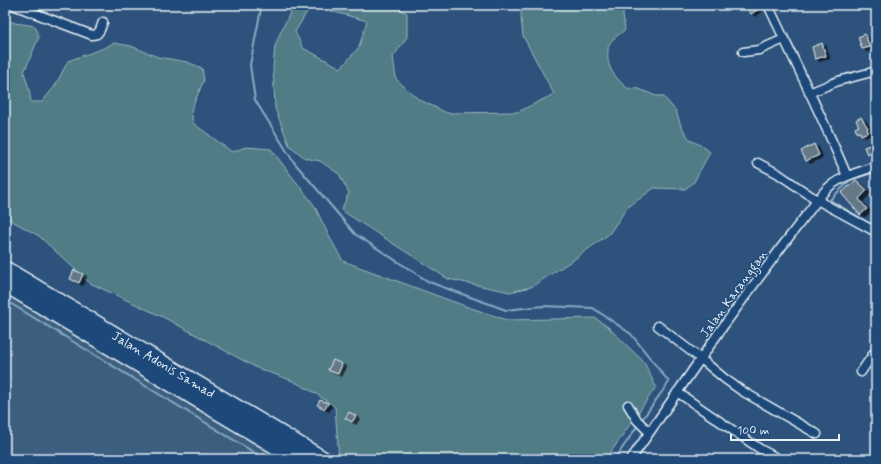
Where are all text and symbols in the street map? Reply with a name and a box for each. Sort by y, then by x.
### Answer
street label: Jalan Karanggan [697,246,774,342]
street label: Jalan Adonis Samad [108,328,218,403]
scale bar [731,416,839,442]
text: 100 m [737,423,769,439]

